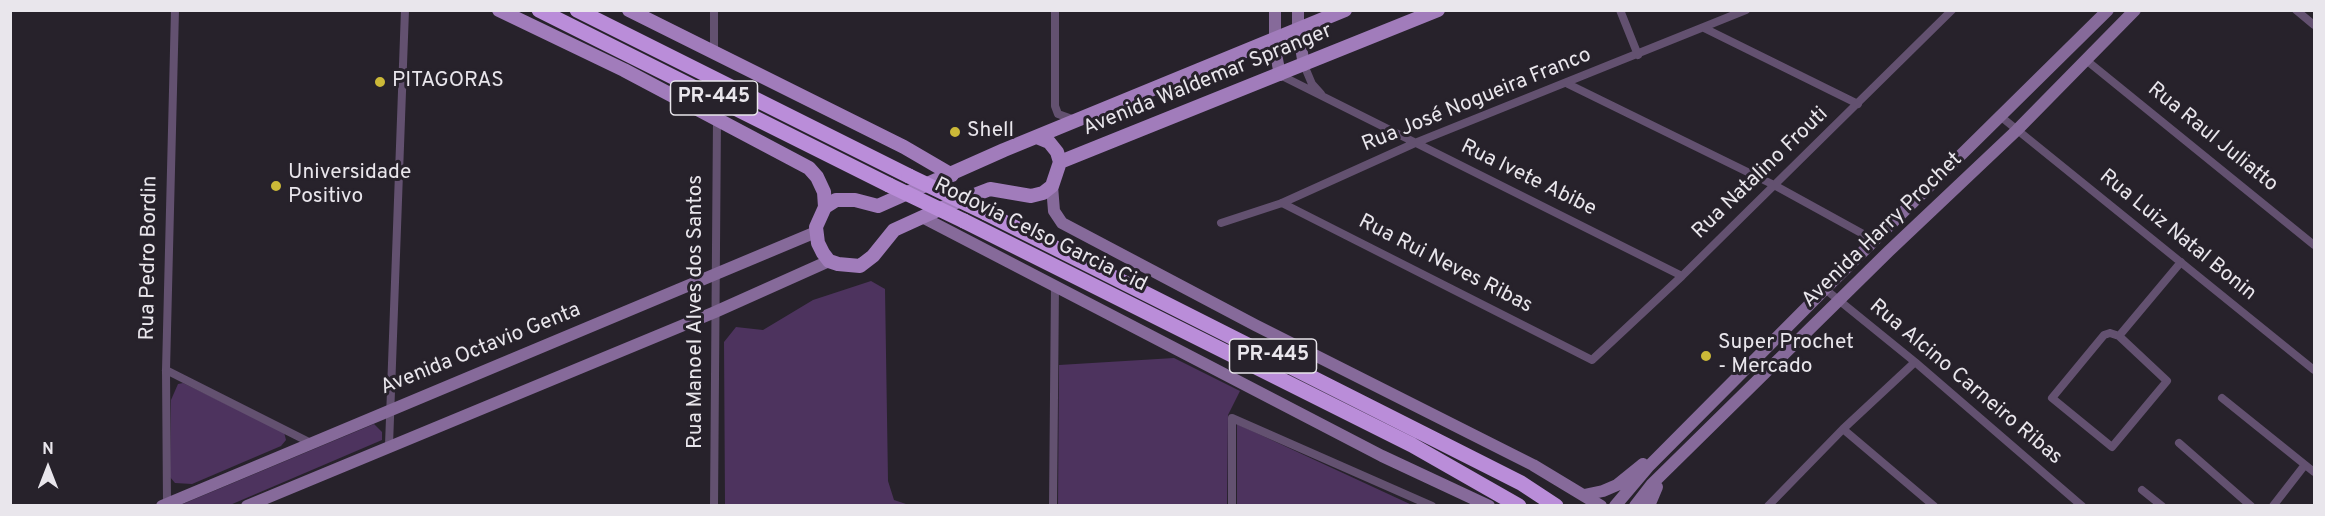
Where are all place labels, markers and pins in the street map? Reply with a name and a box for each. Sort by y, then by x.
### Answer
place label: PITAGORAS [392,69,504,95]
marker: PITAGORAS [373,75,387,89]
place label: Shell [967,119,1014,145]
marker: Shell [948,125,962,139]
place label: Universidade Positivo [288,161,411,211]
marker: Universidade Positivo [269,179,283,193]
place label: Super Prochet - Mercado [1718,331,1854,381]
marker: Super Prochet - Mercado [1699,349,1713,363]

